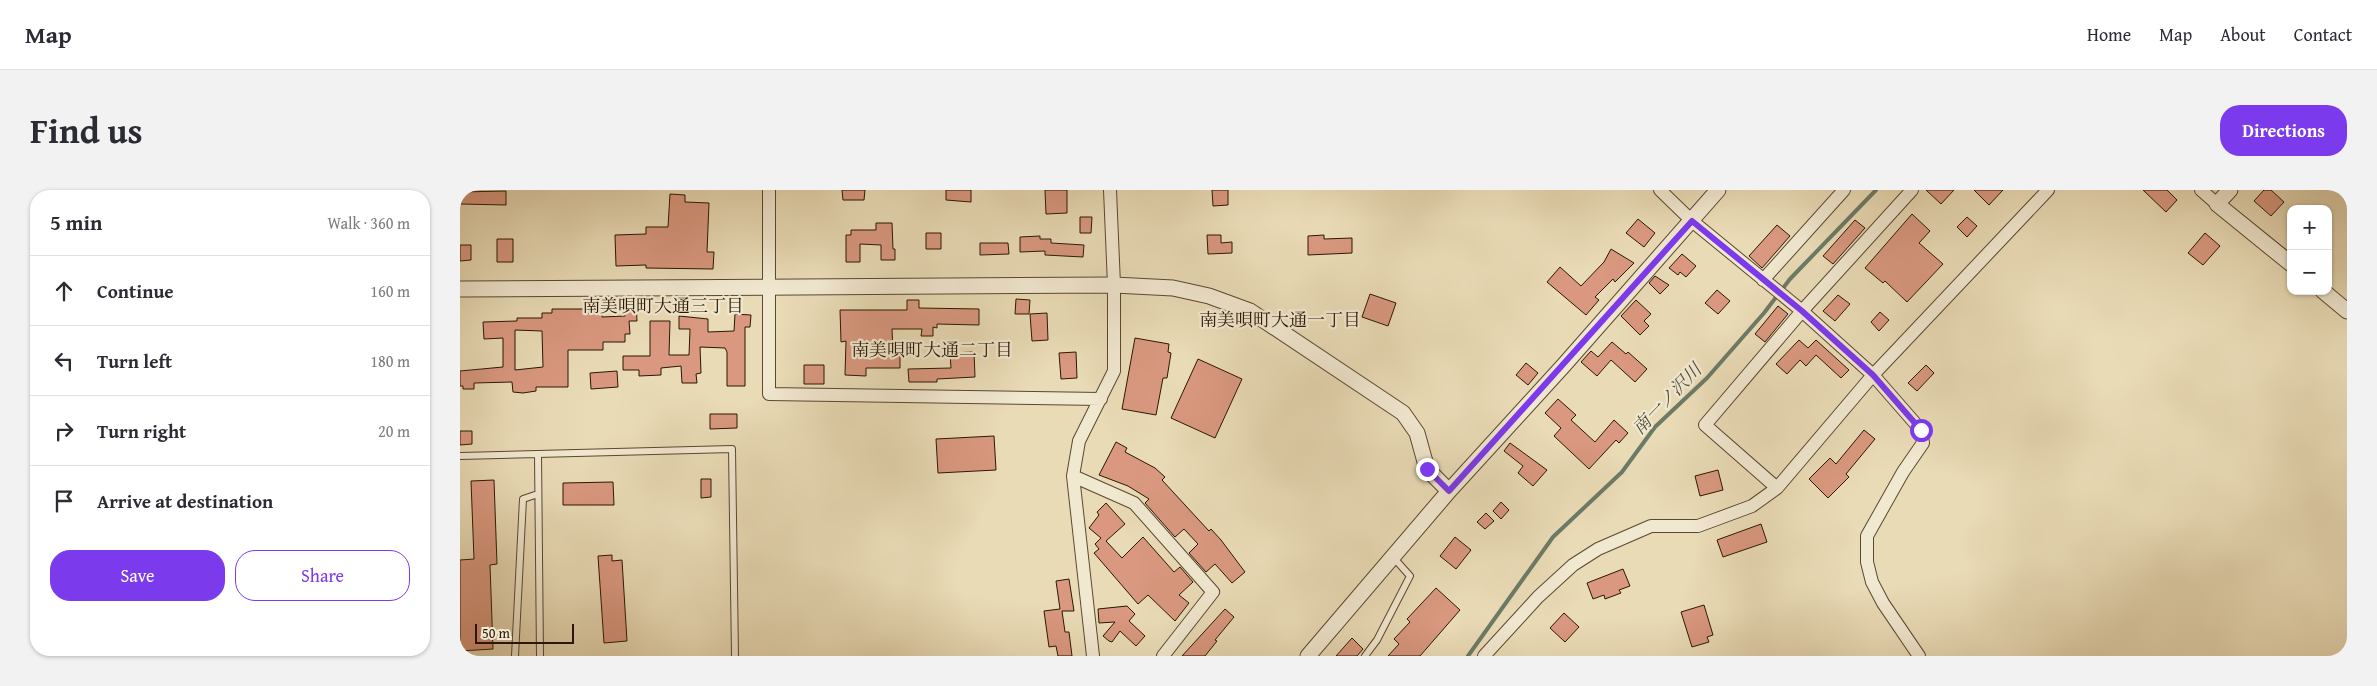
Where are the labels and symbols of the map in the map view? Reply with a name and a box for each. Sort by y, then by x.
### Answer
district label: 南美唄町大通三丁目 [582,292,744,319]
district label: 南美唄町大通一丁目 [1199,306,1361,333]
district label: 南美唄町大通二丁目 [851,336,1013,363]
water label: 南一ノ沢川 [1626,355,1709,440]
route start [1910,419,1933,442]
route end [1416,458,1439,481]
scale bar [475,621,574,644]

